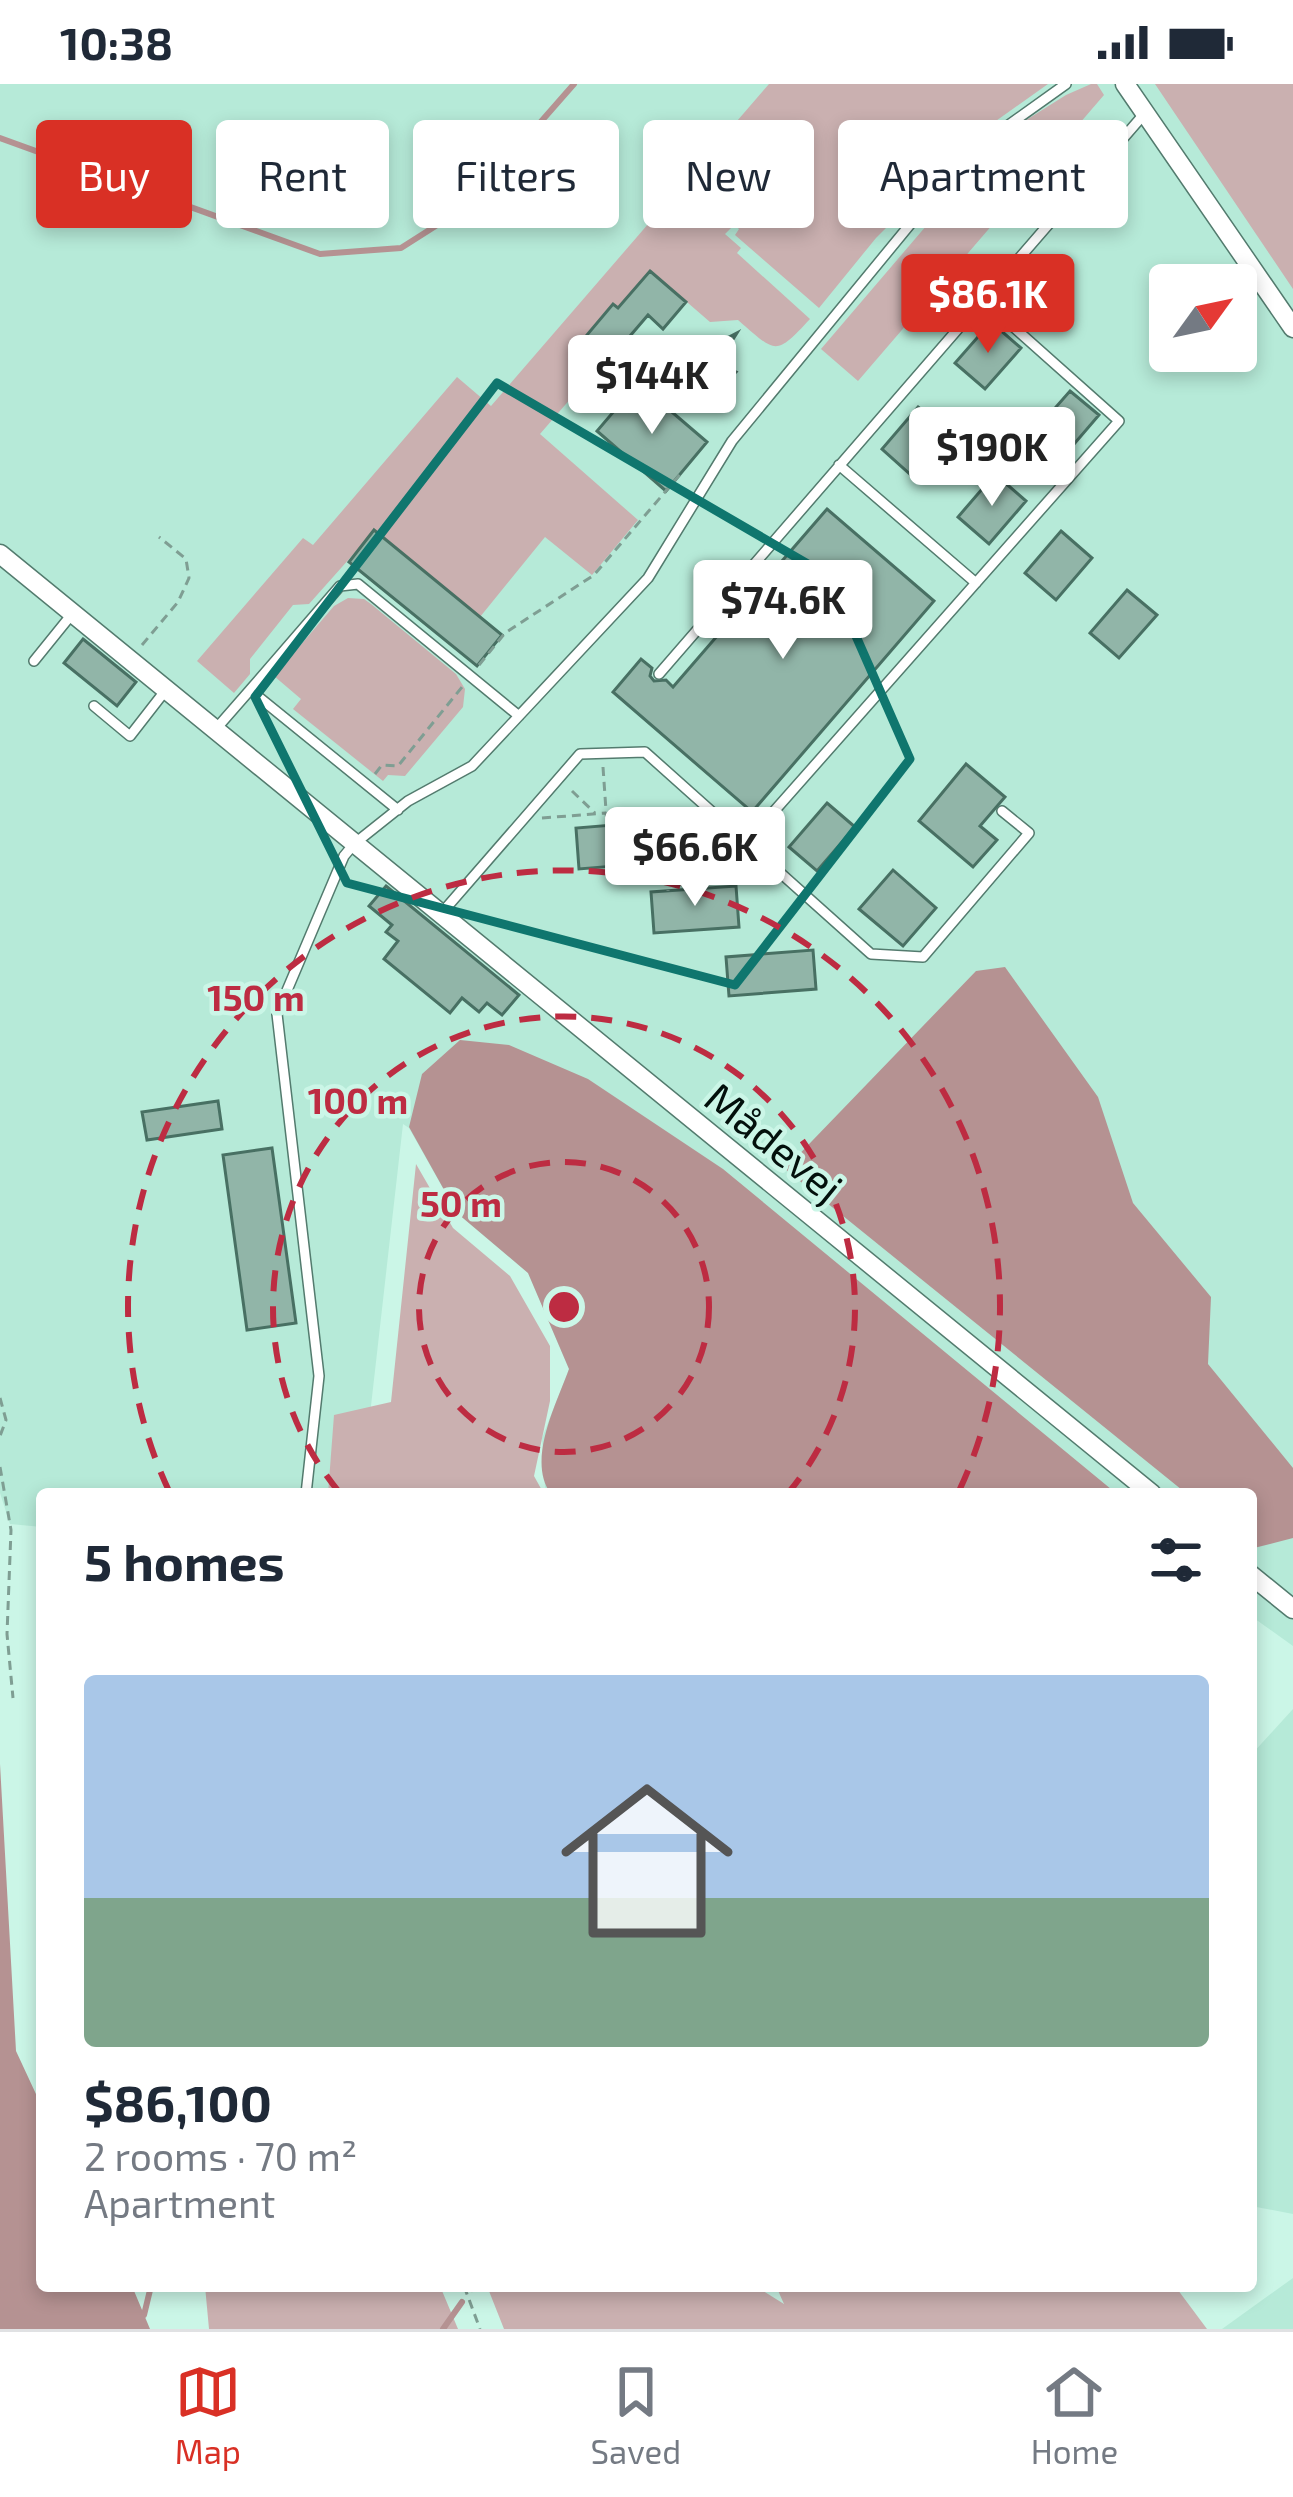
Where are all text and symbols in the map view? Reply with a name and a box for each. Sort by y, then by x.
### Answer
text: 10:38 [60,15,173,69]
chip: Buy [36,120,192,228]
chip: Rent [216,120,389,228]
chip: Filters [413,120,619,228]
chip: New [643,120,814,228]
chip: Apartment [838,120,1128,228]
pin: $86.1K [890,254,1086,356]
north arrow [1149,264,1257,372]
map controls [1149,264,1257,372]
text: $86.1K [928,269,1048,316]
pin: $144K [568,335,736,437]
text: $144K [595,350,709,397]
pin: $190K [908,407,1076,509]
text: $190K [936,422,1048,469]
pin: $74.6K [685,560,881,662]
text: $74.6K [720,575,846,622]
pin: $66.6K [597,807,793,909]
text: $66.6K [632,822,758,869]
text: 150 m [207,975,305,1018]
street label: Mådevej [696,1071,853,1212]
text: 100 m [308,1078,408,1121]
text: 50 m [420,1181,502,1224]
centre of rings [543,1286,585,1328]
icon: filters [1143,1527,1209,1593]
text: 5 homes [84,1530,285,1591]
icon: home [539,1753,755,1969]
text: $86,100 [84,2071,272,2132]
text: 2 rooms · 70 m² [84,2132,357,2179]
text: Apartment [84,2179,275,2226]
tab: Map [175,2359,241,2471]
tab: Saved [591,2359,681,2471]
tab: Home [1031,2359,1118,2471]

